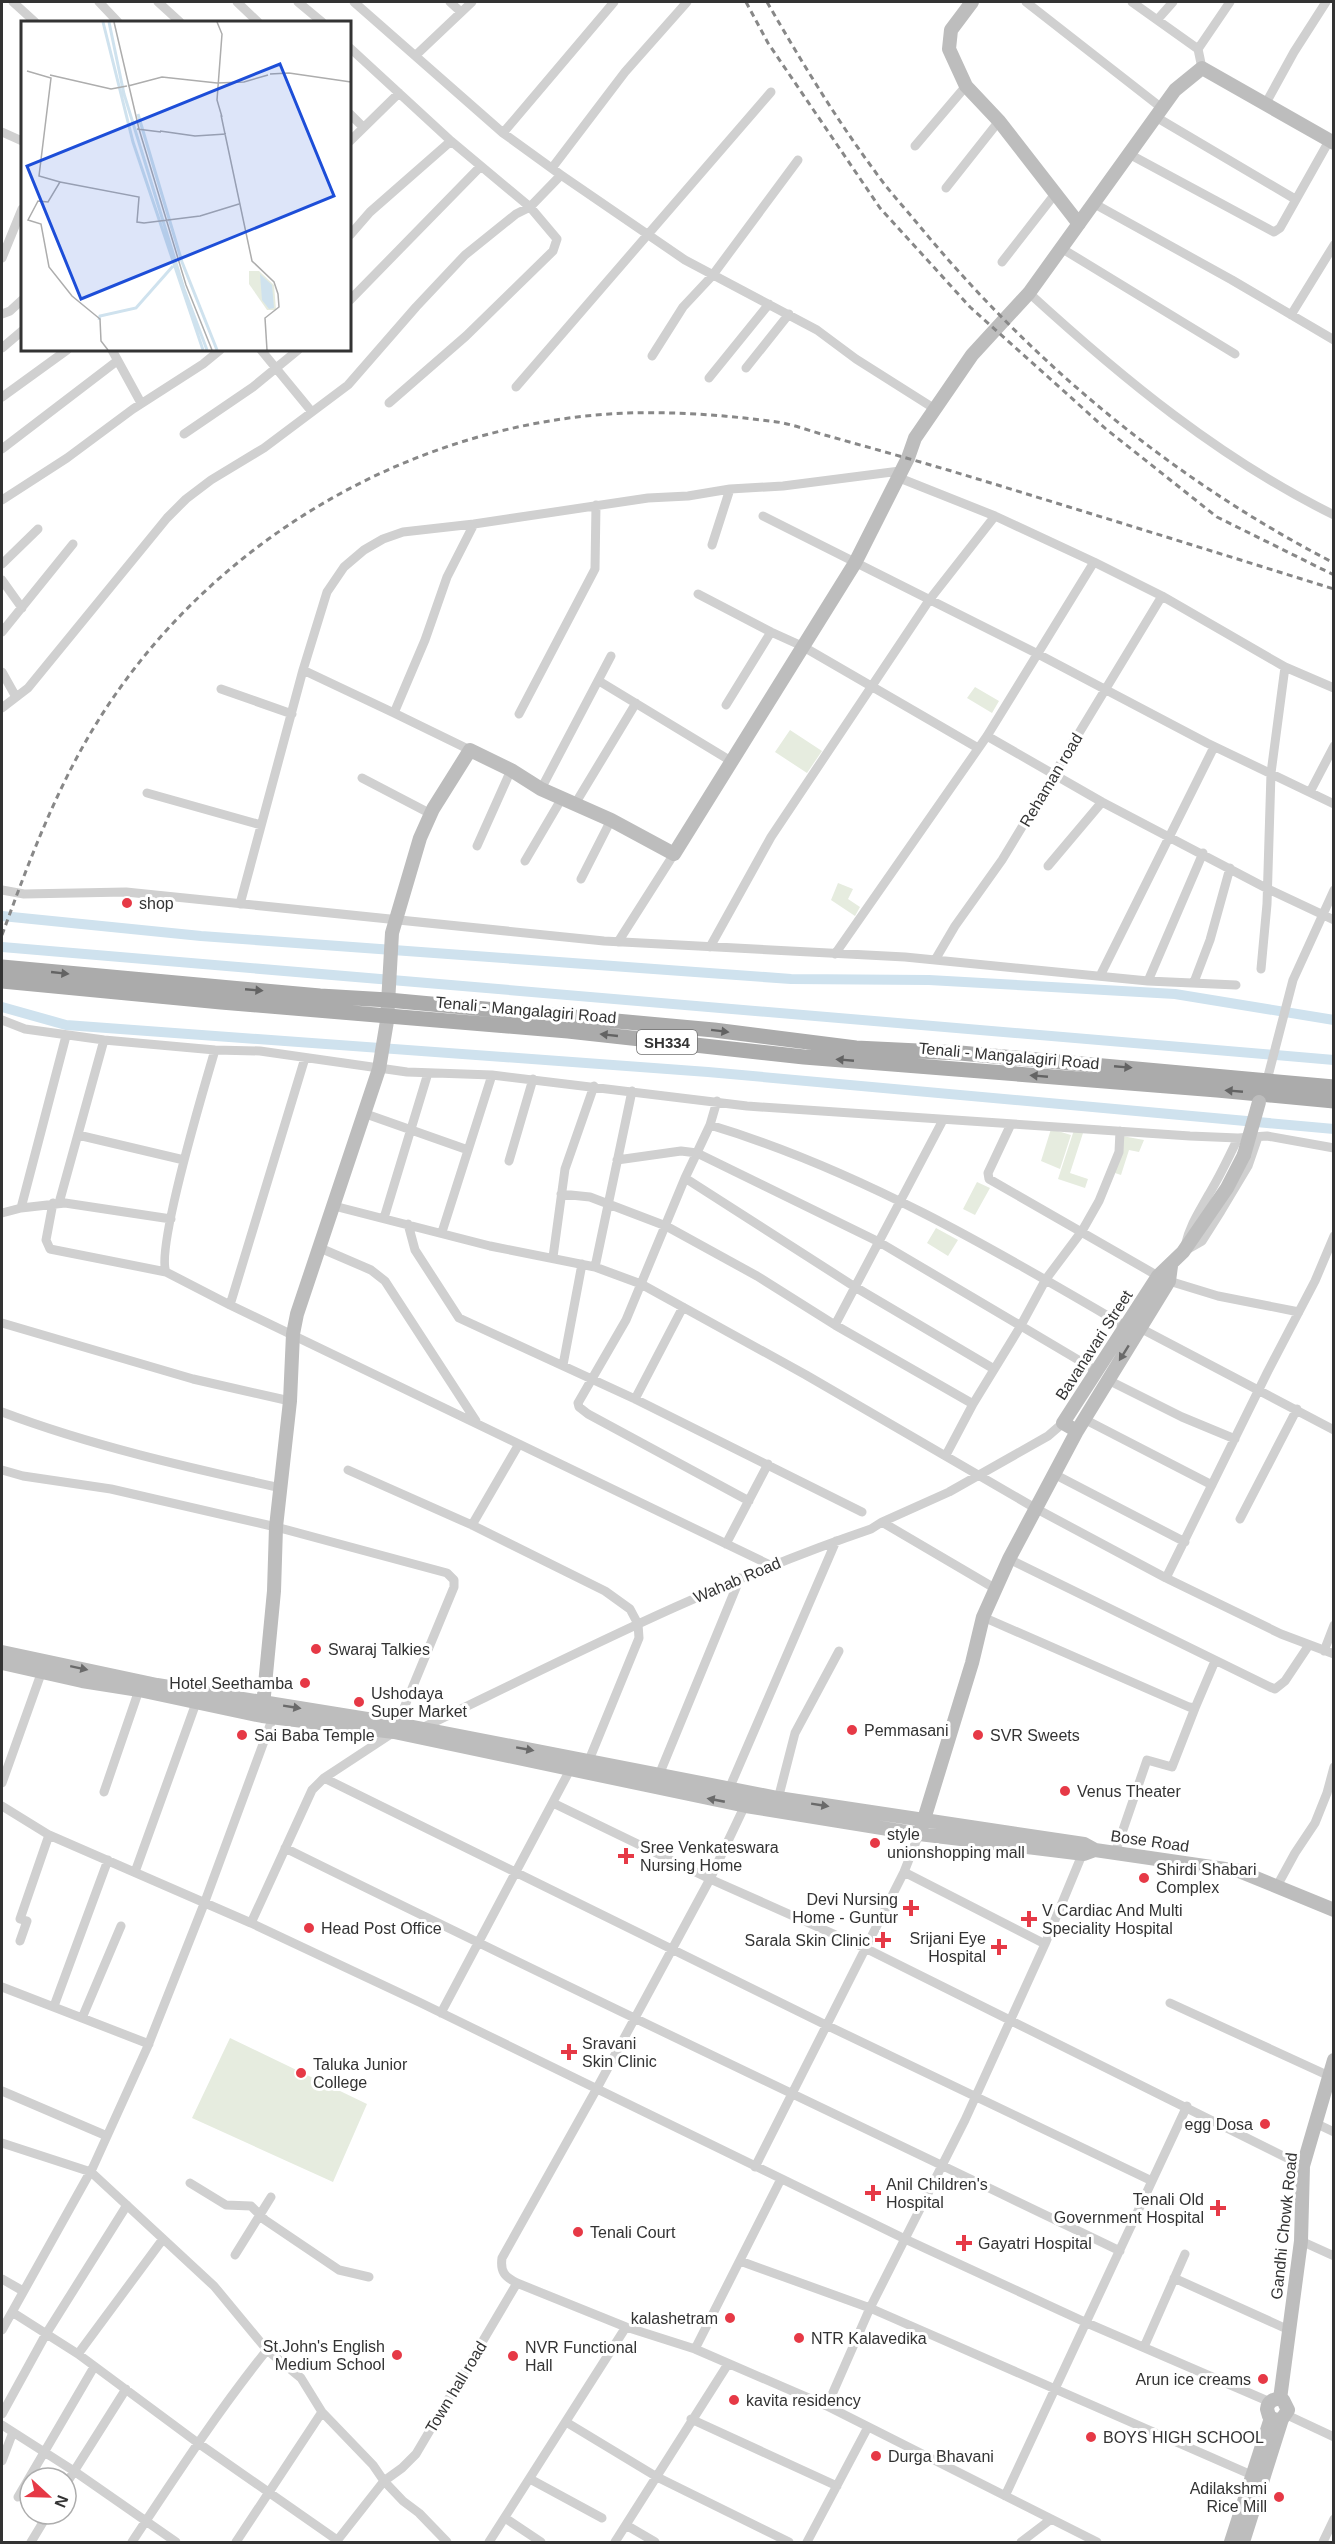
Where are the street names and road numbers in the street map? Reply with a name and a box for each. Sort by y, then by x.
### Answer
street label: Rehaman road [1016,730,1086,830]
street label: Tenali - Mangalagiri Road [435,994,617,1026]
road number: SH334 [637,1030,697,1054]
street label: Tenali - Mangalagiri Road [918,1040,1100,1072]
street label: Bavanavari Street [1052,1287,1136,1403]
street label: Wahab Road [691,1554,783,1606]
street label: Bose Road [1110,1827,1190,1855]
street label: Gandhi Chowk Road [1268,2152,1300,2300]
street label: Town hall road [422,2338,490,2436]

